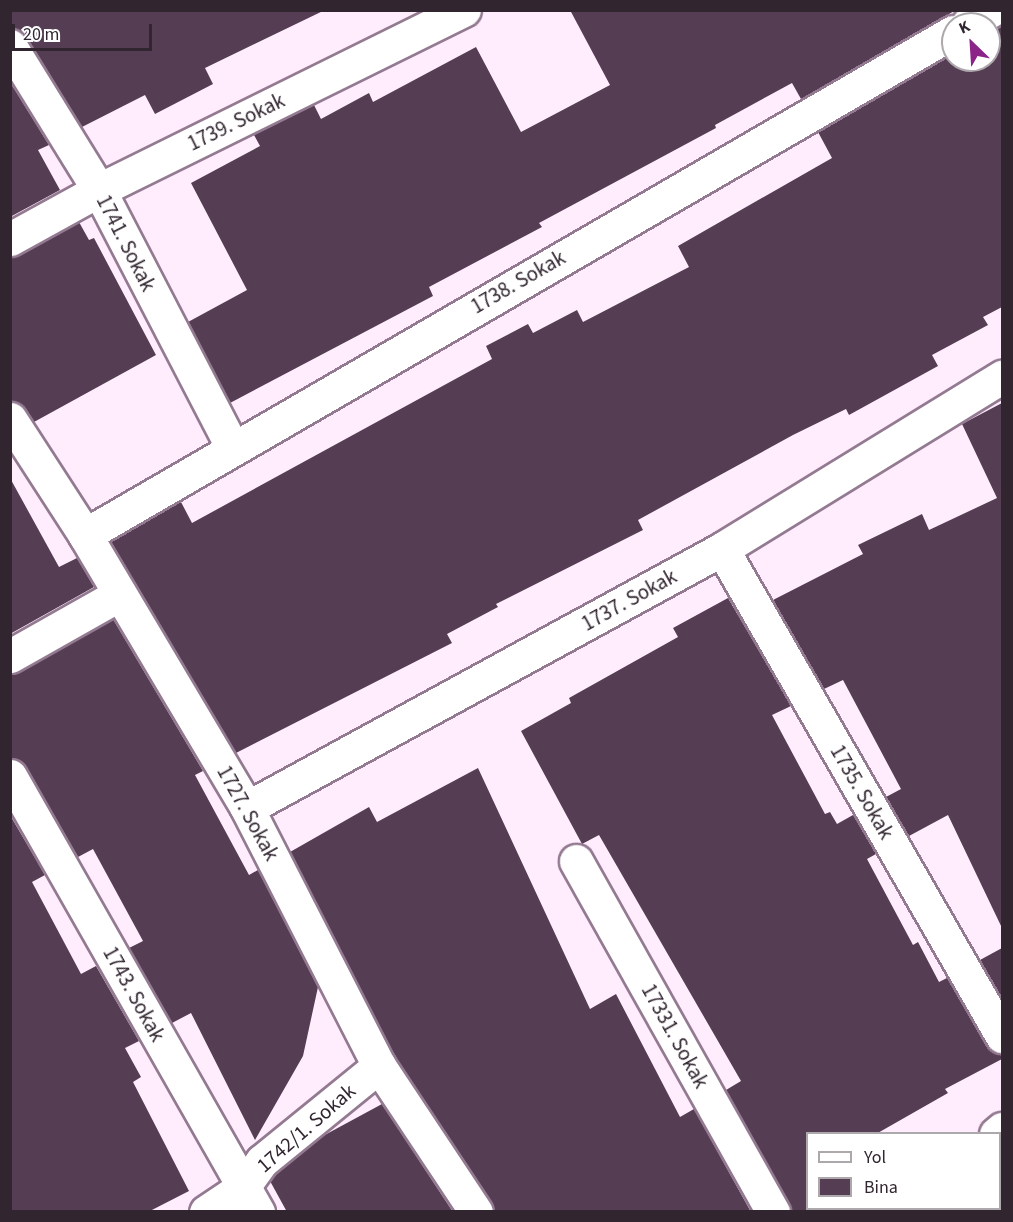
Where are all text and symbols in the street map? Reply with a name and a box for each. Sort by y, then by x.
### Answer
scale bar [15,12,154,50]
north arrow [941,12,1001,72]
text: K [955,15,973,40]
text: 20 m [23,22,59,47]
street label: 1739. Sokak [183,88,289,156]
street label: 1741. Sokak [91,191,161,295]
street label: 1738. Sokak [466,245,570,319]
street label: 1737. Sokak [577,564,681,636]
street label: 1735. Sokak [825,740,899,844]
street label: 1727. Sokak [212,761,284,865]
street label: 1743. Sokak [98,942,170,1046]
street label: 17331. Sokak [636,979,714,1093]
street label: 1742/1. Sokak [251,1078,361,1178]
legend [806,1132,1001,1210]
text: Yol [864,1145,886,1170]
text: Bina [864,1175,898,1200]

